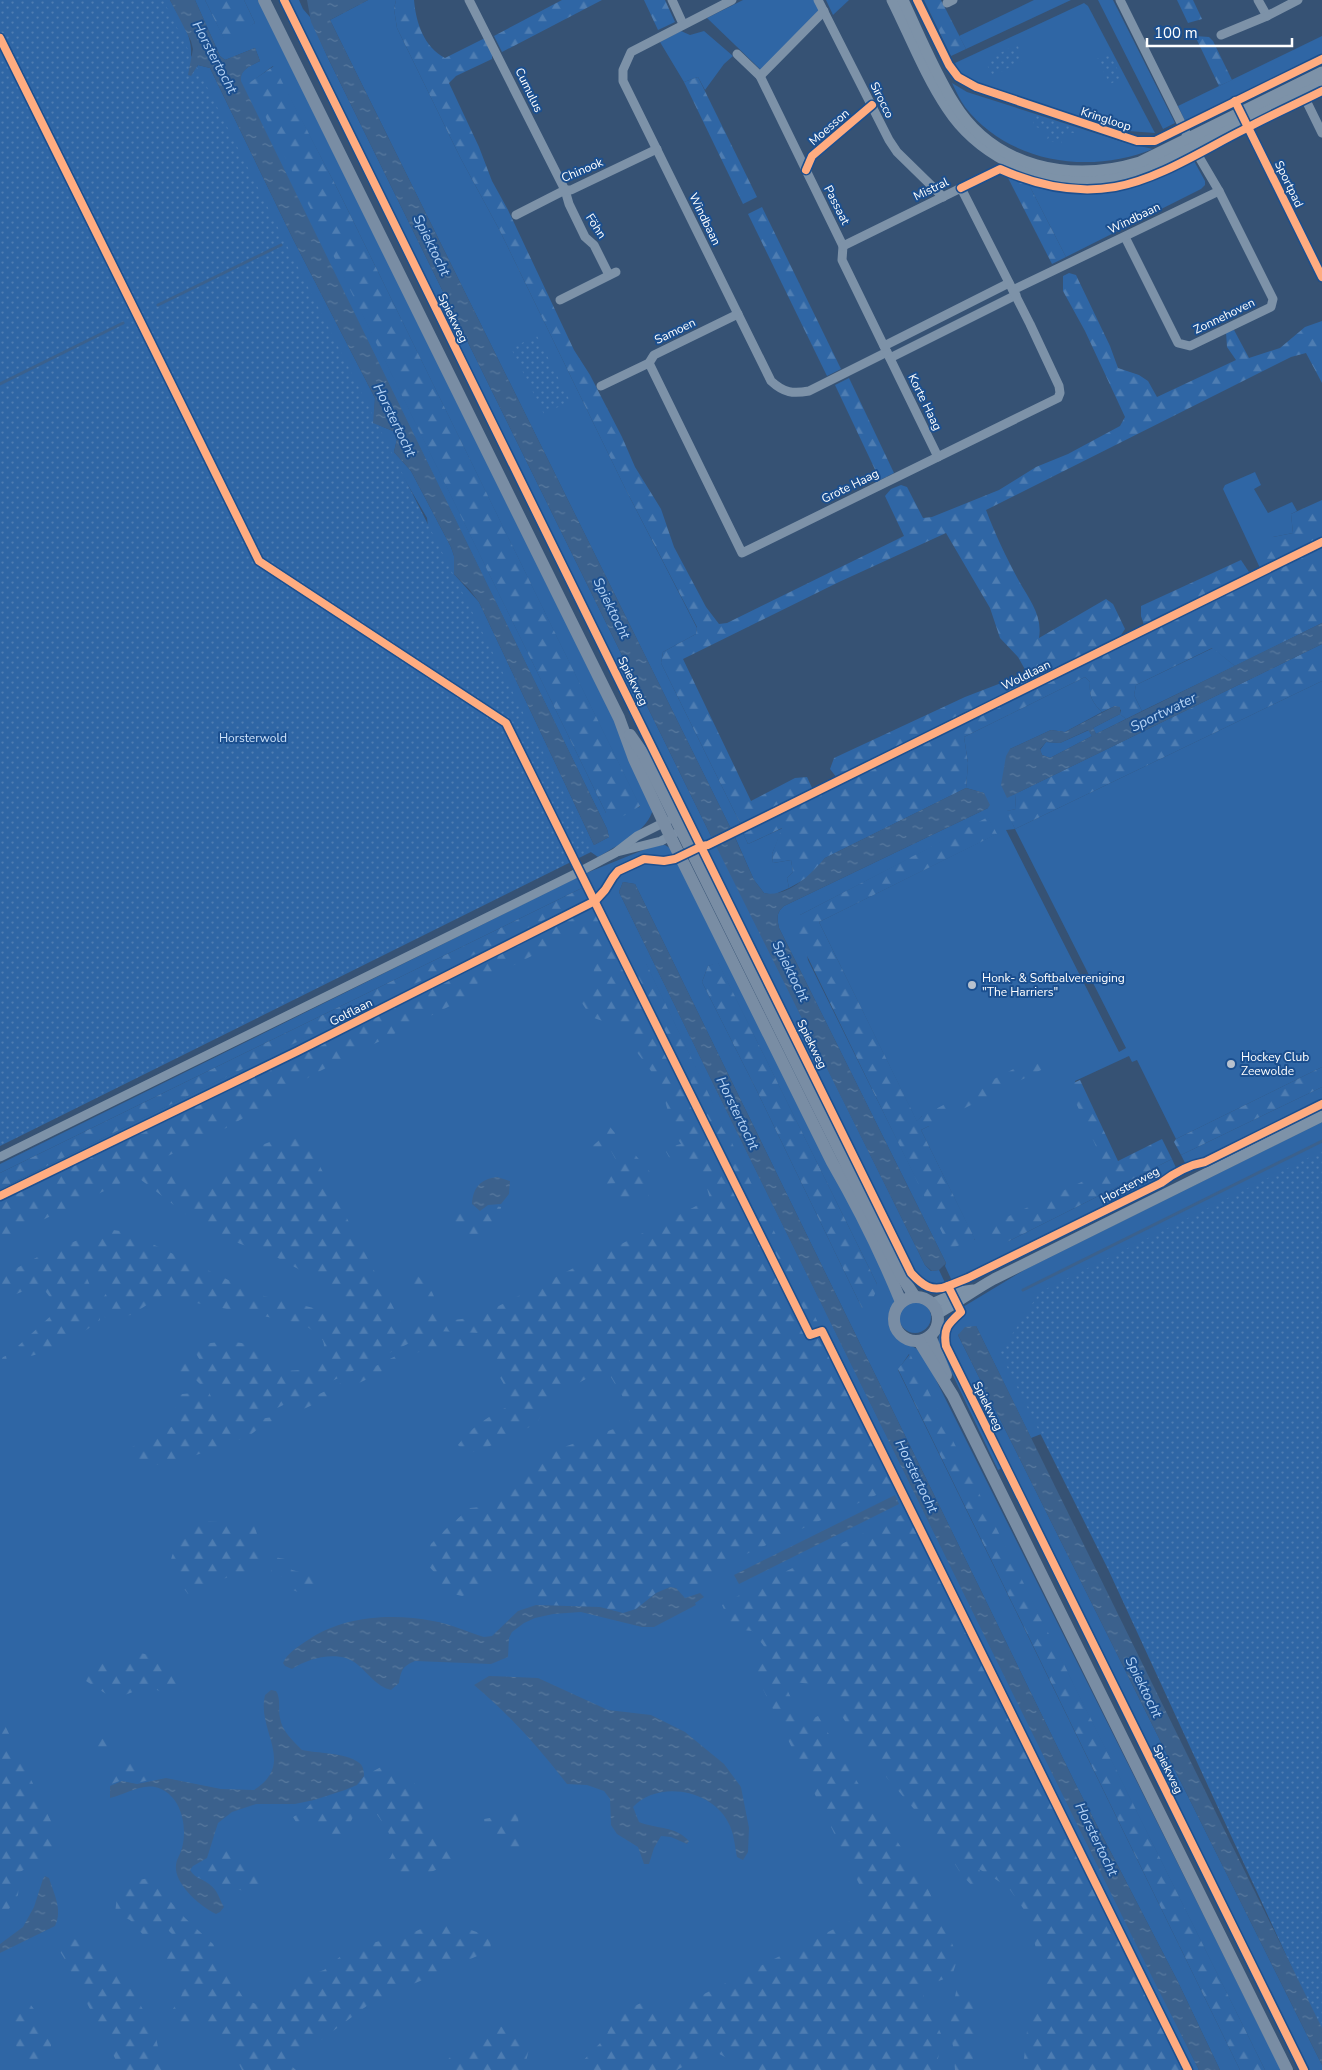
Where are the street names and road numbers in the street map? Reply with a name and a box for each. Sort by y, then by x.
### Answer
street label: Cumulus [511,65,547,115]
street label: Sirocco [866,79,898,121]
street label: Kringloop [1079,103,1133,135]
street label: Moesson [806,105,852,149]
street label: Chinook [559,154,606,186]
street label: Sportpad [1271,158,1307,210]
street label: Mistral [911,173,952,204]
street label: Passaat [820,183,854,228]
street label: Windbaan [685,190,725,248]
street label: Windbaan [1105,198,1163,238]
street label: Föhn [582,210,610,242]
street label: Spiekweg [434,291,472,345]
street label: Zonnehoven [1191,294,1257,338]
street label: Samoen [652,314,698,348]
street label: Korte Haag [904,371,946,433]
street label: Grote Haag [819,465,881,507]
street label: Spiekweg [614,654,652,708]
street label: Woldlaan [999,656,1053,694]
street label: Golflaan [327,994,375,1030]
street label: Spiekweg [793,1017,831,1071]
street label: Horsterweg [1098,1163,1162,1207]
street label: Spiekweg [969,1379,1007,1433]
street label: Spiekweg [1149,1742,1187,1796]

